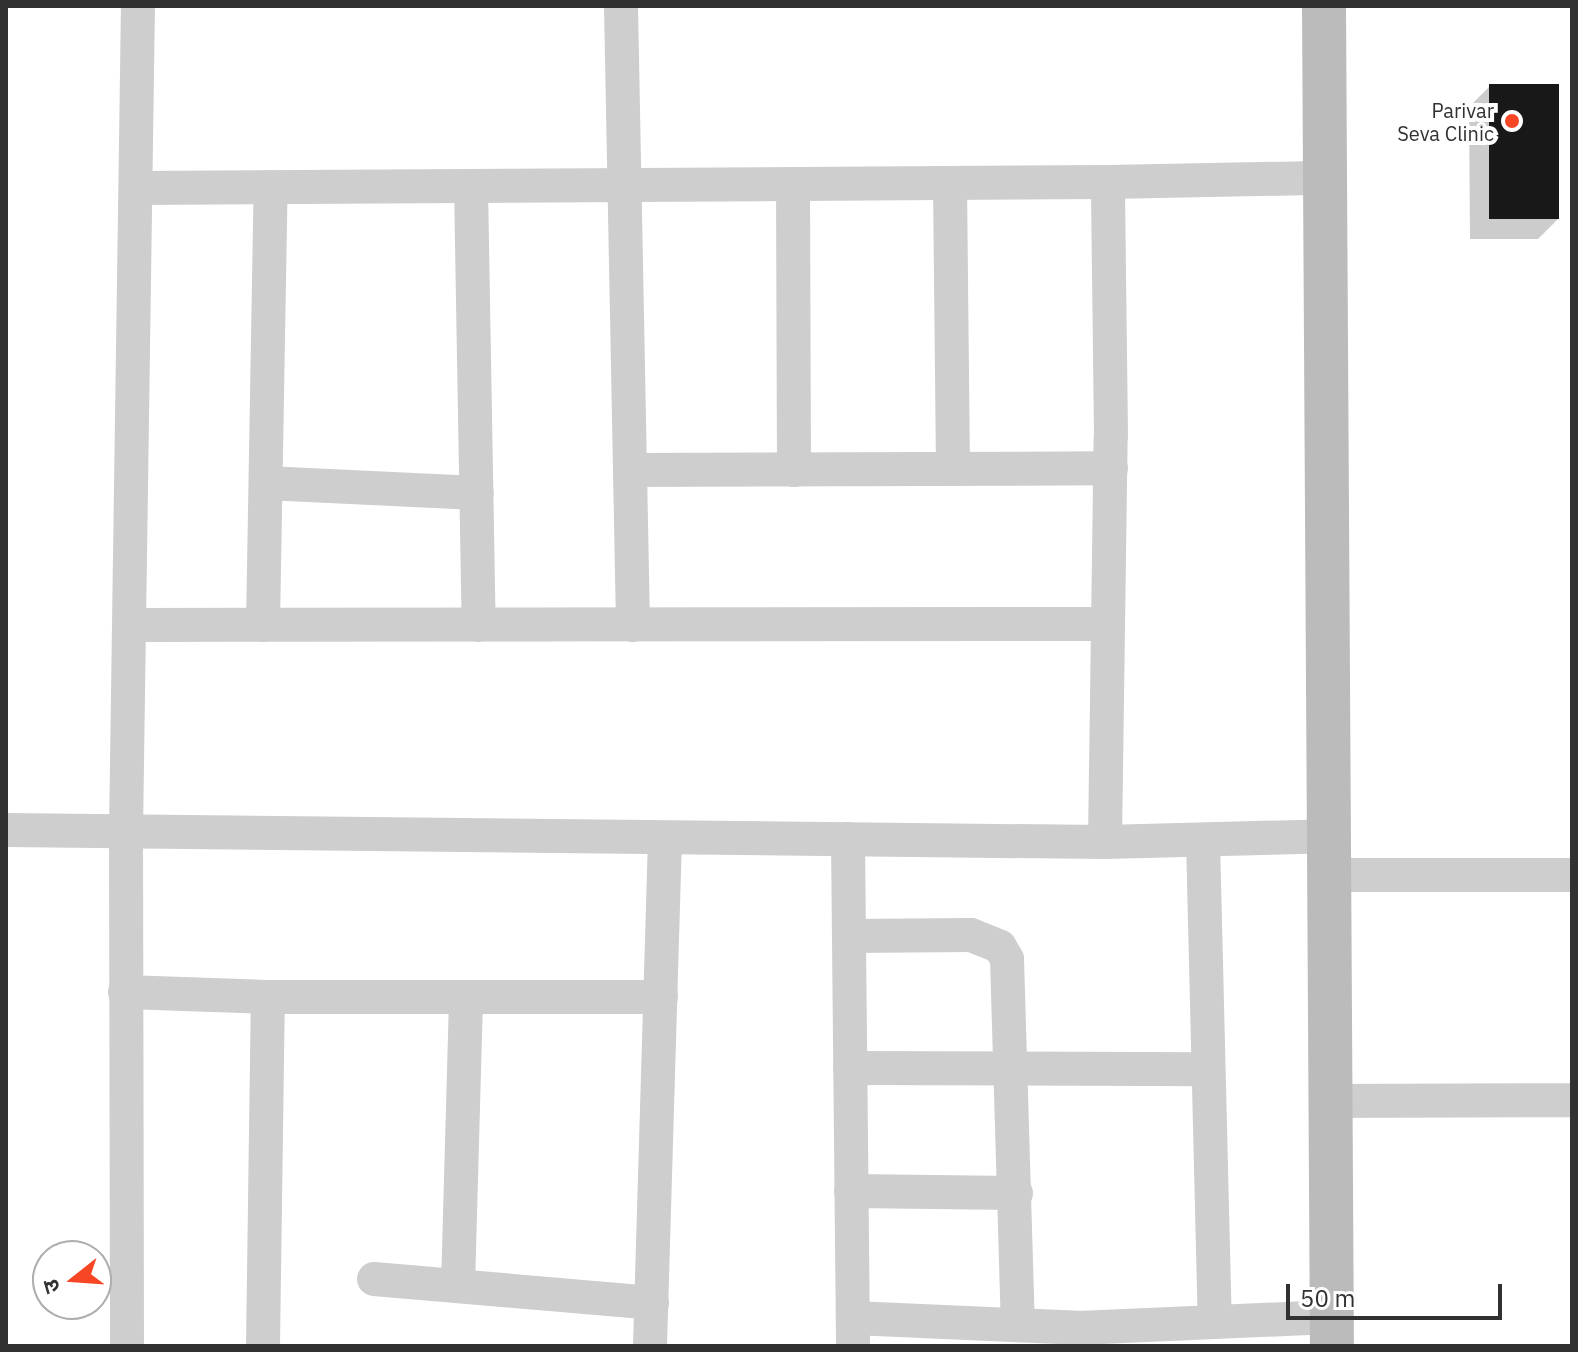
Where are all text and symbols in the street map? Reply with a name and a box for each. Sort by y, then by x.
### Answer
place label: Parivar Seva Clinic [1397,98,1494,145]
marker: Parivar Seva Clinic [1501,110,1523,132]
north arrow [32,1240,112,1320]
scale bar [1290,1268,1506,1318]
text: उ [35,1276,66,1297]
text: 50 m [1300,1282,1355,1314]

